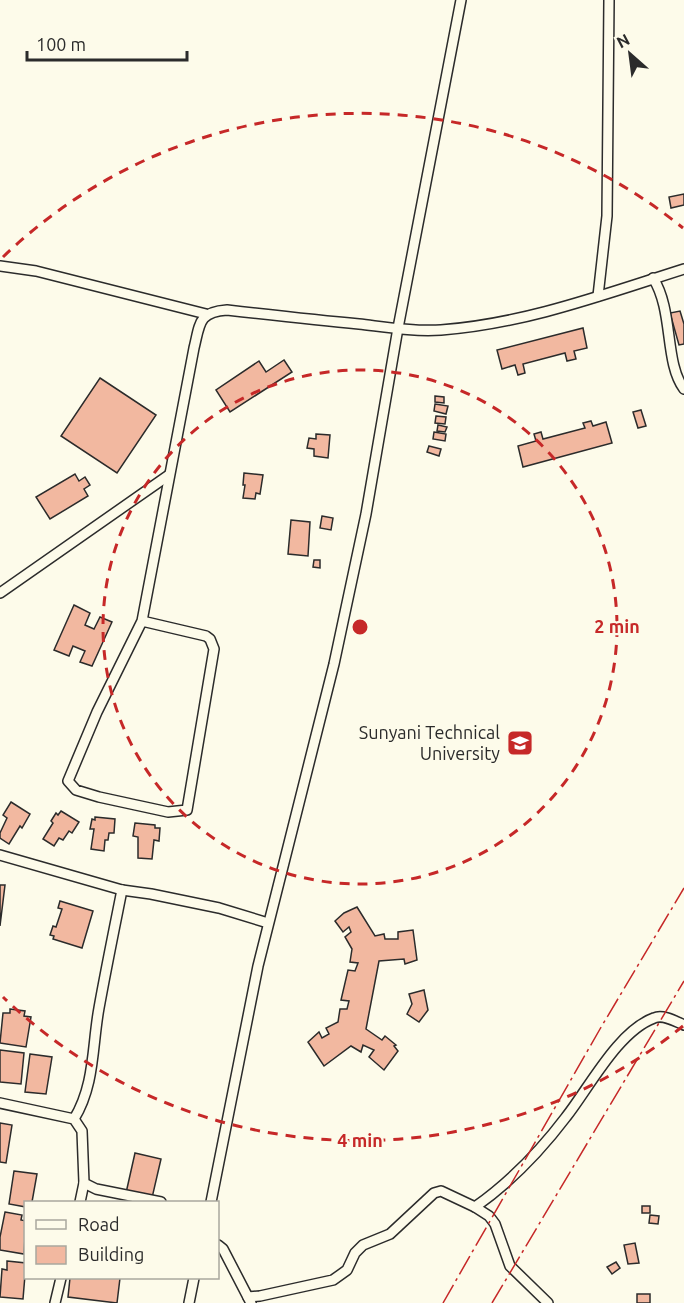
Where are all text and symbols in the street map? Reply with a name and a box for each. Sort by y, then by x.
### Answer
scale bar [27,24,188,62]
north arrow [600,24,660,84]
text: N [613,30,632,52]
text: 100 m [36,34,86,54]
text: 2 min [594,616,640,636]
centre of rings [350,617,370,637]
place label: Sunyani Technical University [359,722,500,763]
school or university icon: Sunyani Technical University [505,728,535,758]
text: 4 min [337,1130,383,1150]
legend [24,1201,219,1279]
text: Road [78,1214,120,1234]
text: Building [78,1244,144,1264]

